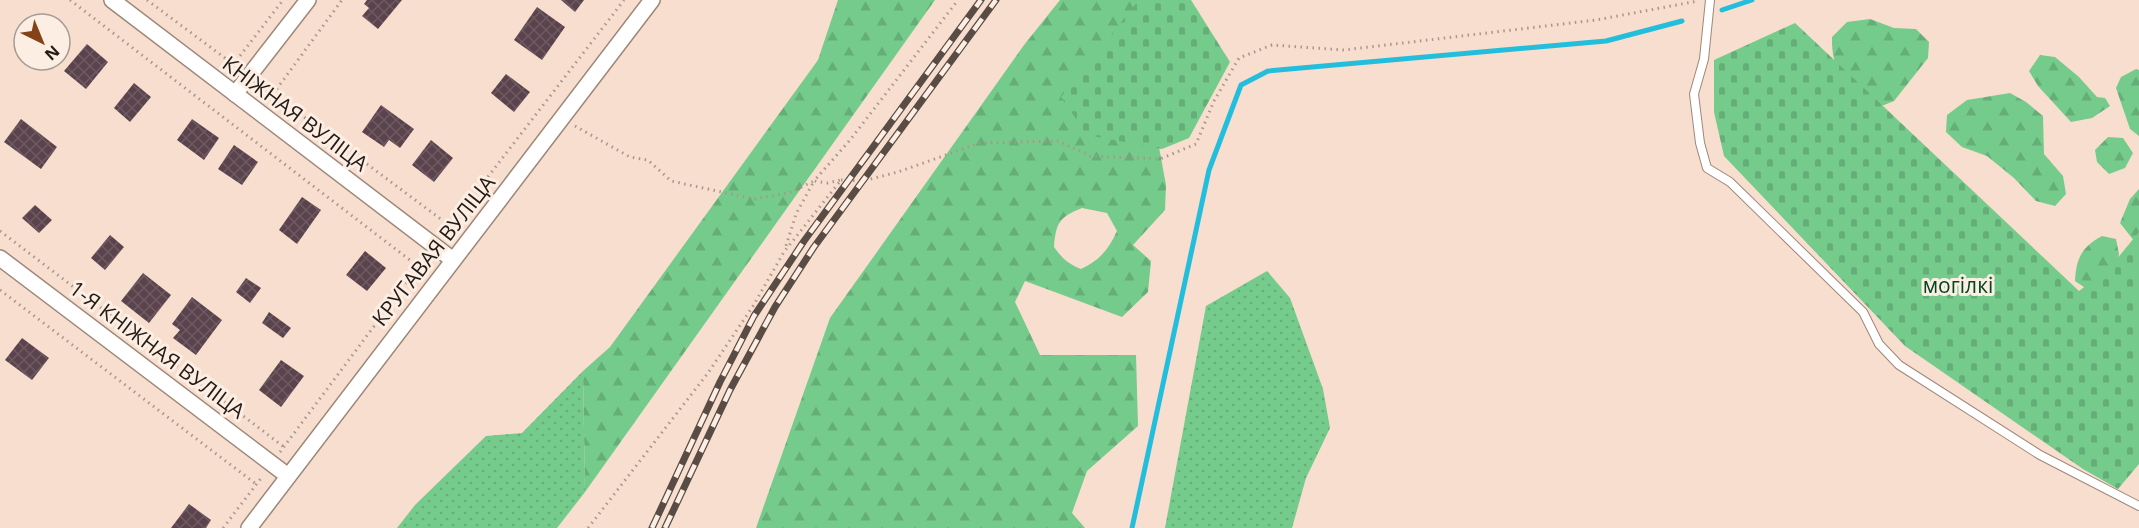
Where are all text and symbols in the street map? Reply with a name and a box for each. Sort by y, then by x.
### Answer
north arrow [12,12,72,72]
text: N [40,40,64,65]
street label: КНІЖНАЯ ВУЛІЦА [217,49,375,178]
street label: КРУГАВАЯ ВУЛІЦА [366,169,501,332]
park label: могілкі [1923,271,1993,299]
street label: 1-Я КНІЖНАЯ ВУЛІЦА [64,274,252,425]

